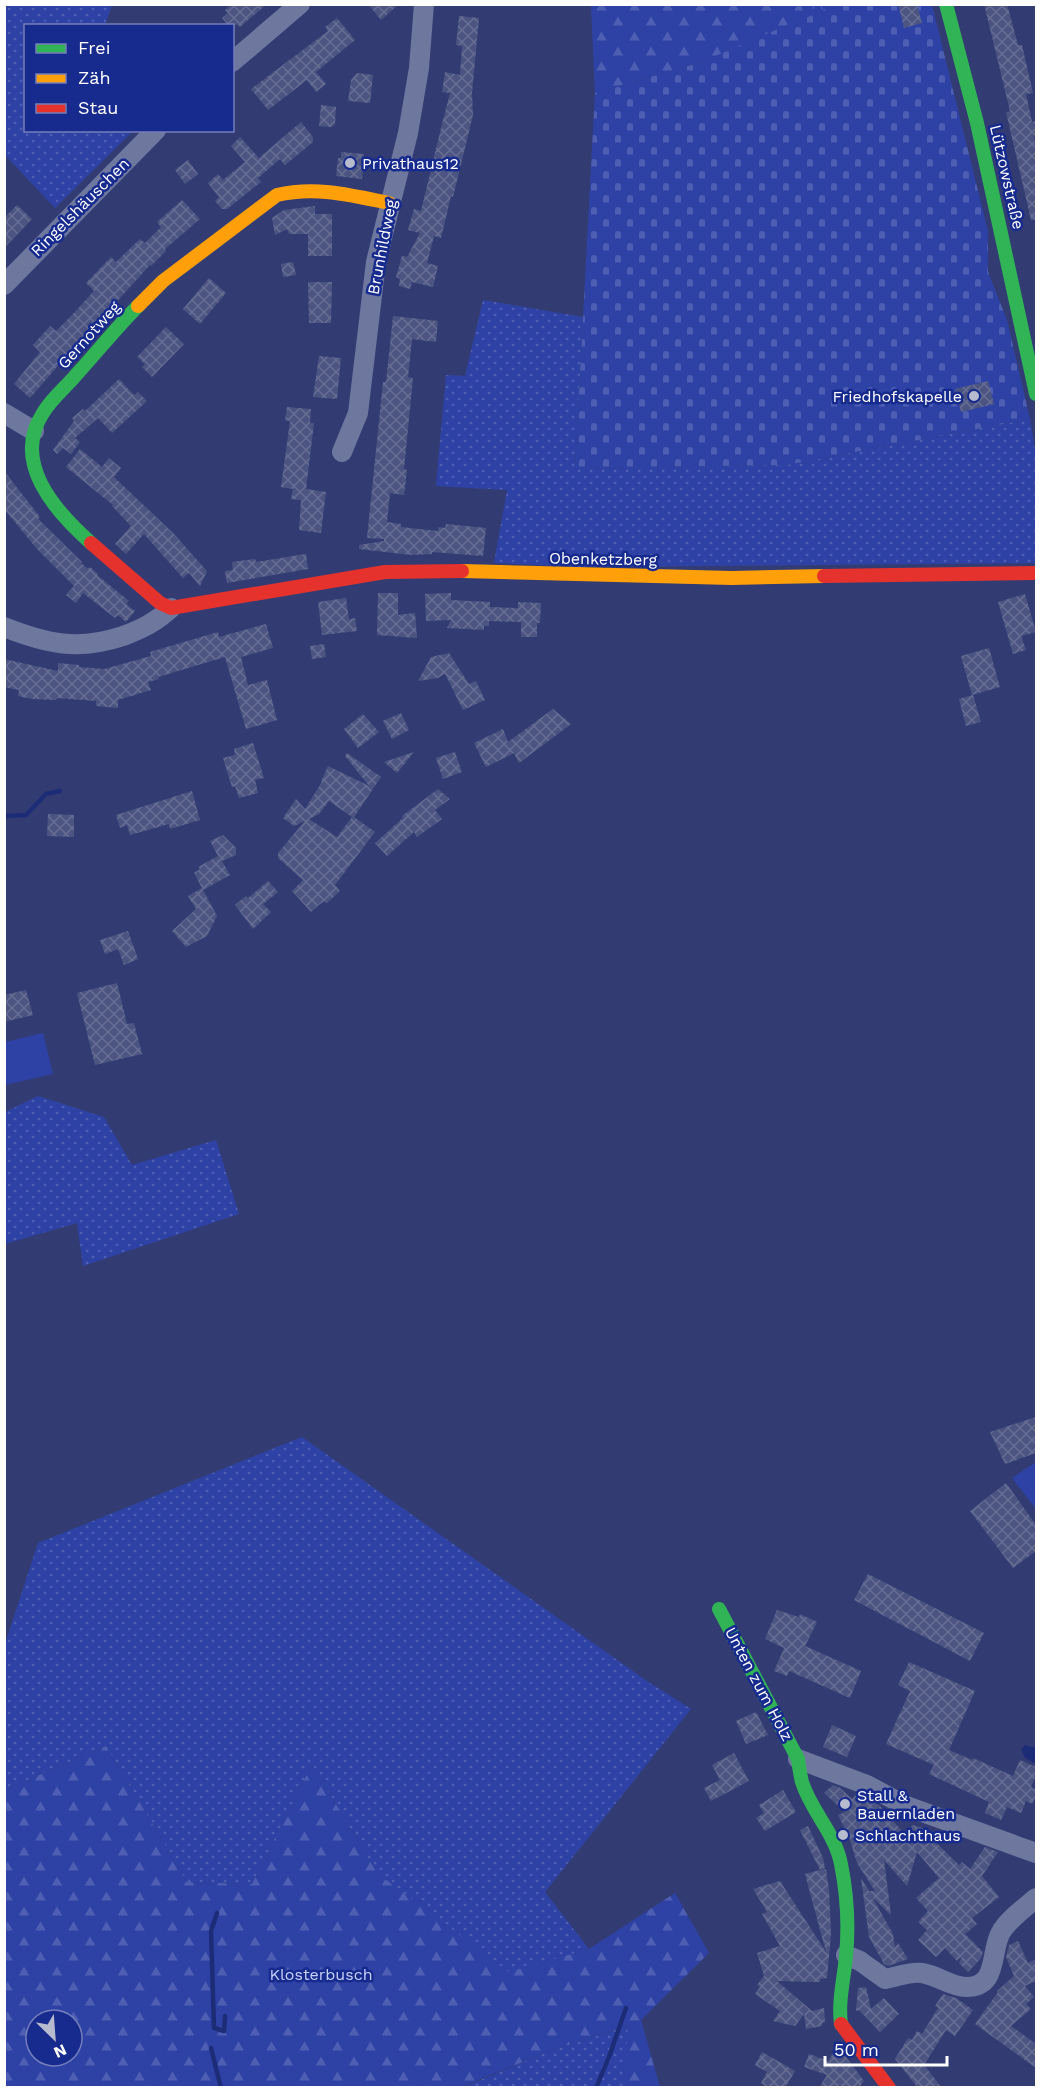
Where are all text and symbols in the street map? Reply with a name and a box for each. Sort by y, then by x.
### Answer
legend [24,24,234,132]
text: Frei [78,37,110,58]
text: Zäh [78,67,111,88]
text: Stau [78,97,118,118]
street label: Lützowstraße [986,123,1028,231]
street label: Ringelshäuschen [27,154,133,260]
place label: Privathaus12 [362,154,459,173]
marker: Privathaus12 [343,156,357,170]
street label: Brunhildweg [363,197,401,296]
street label: Gernotweg [54,297,125,373]
place label: Friedhofskapelle [833,387,962,406]
marker: Friedhofskapelle [967,389,981,403]
street label: Obenketzberg [549,549,658,569]
street label: Unten zum Holz [721,1624,797,1744]
place label: Stall & Bauernladen [857,1786,955,1823]
marker: Stall & Bauernladen [838,1797,852,1811]
place label: Schlachthaus [855,1826,961,1845]
marker: Schlachthaus [836,1828,850,1842]
park label: Klosterbusch [269,1965,373,1984]
north arrow [24,2008,84,2068]
scale bar [825,2029,946,2067]
text: 50 m [834,2039,879,2060]
text: N [51,2040,70,2062]

